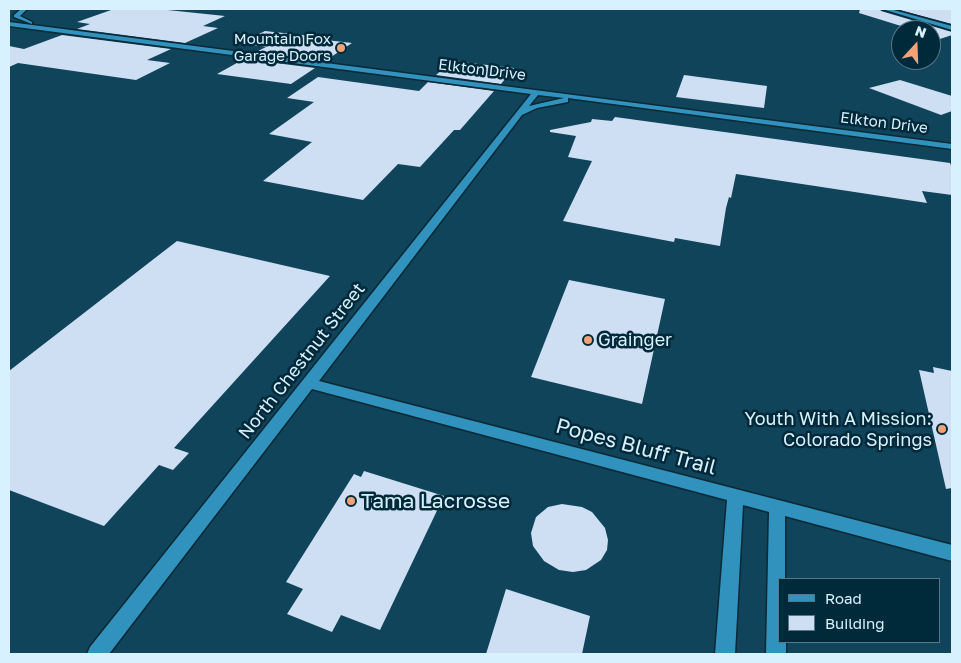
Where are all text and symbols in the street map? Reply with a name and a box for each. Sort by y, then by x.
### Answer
north arrow [891,20,941,70]
text: N [913,22,929,41]
place label: Mountain Fox Garage Doors [234,30,331,65]
marker: Mountain Fox Garage Doors [335,42,347,54]
street label: Elkton Drive [437,56,527,84]
street label: Elkton Drive [839,109,929,137]
street label: North Chestnut Street [234,279,370,443]
place label: Grainger [598,329,672,351]
marker: Grainger [582,334,594,346]
place label: Youth With A Mission: Colorado Springs [745,408,932,450]
street label: Popes Bluff Trail [553,413,719,481]
marker: Youth With A Mission: Colorado Springs [936,423,948,435]
place label: Tama Lacrosse [361,488,510,514]
marker: Tama Lacrosse [345,495,357,507]
legend [778,578,941,643]
text: Road [825,589,862,607]
text: Building [825,614,885,632]

